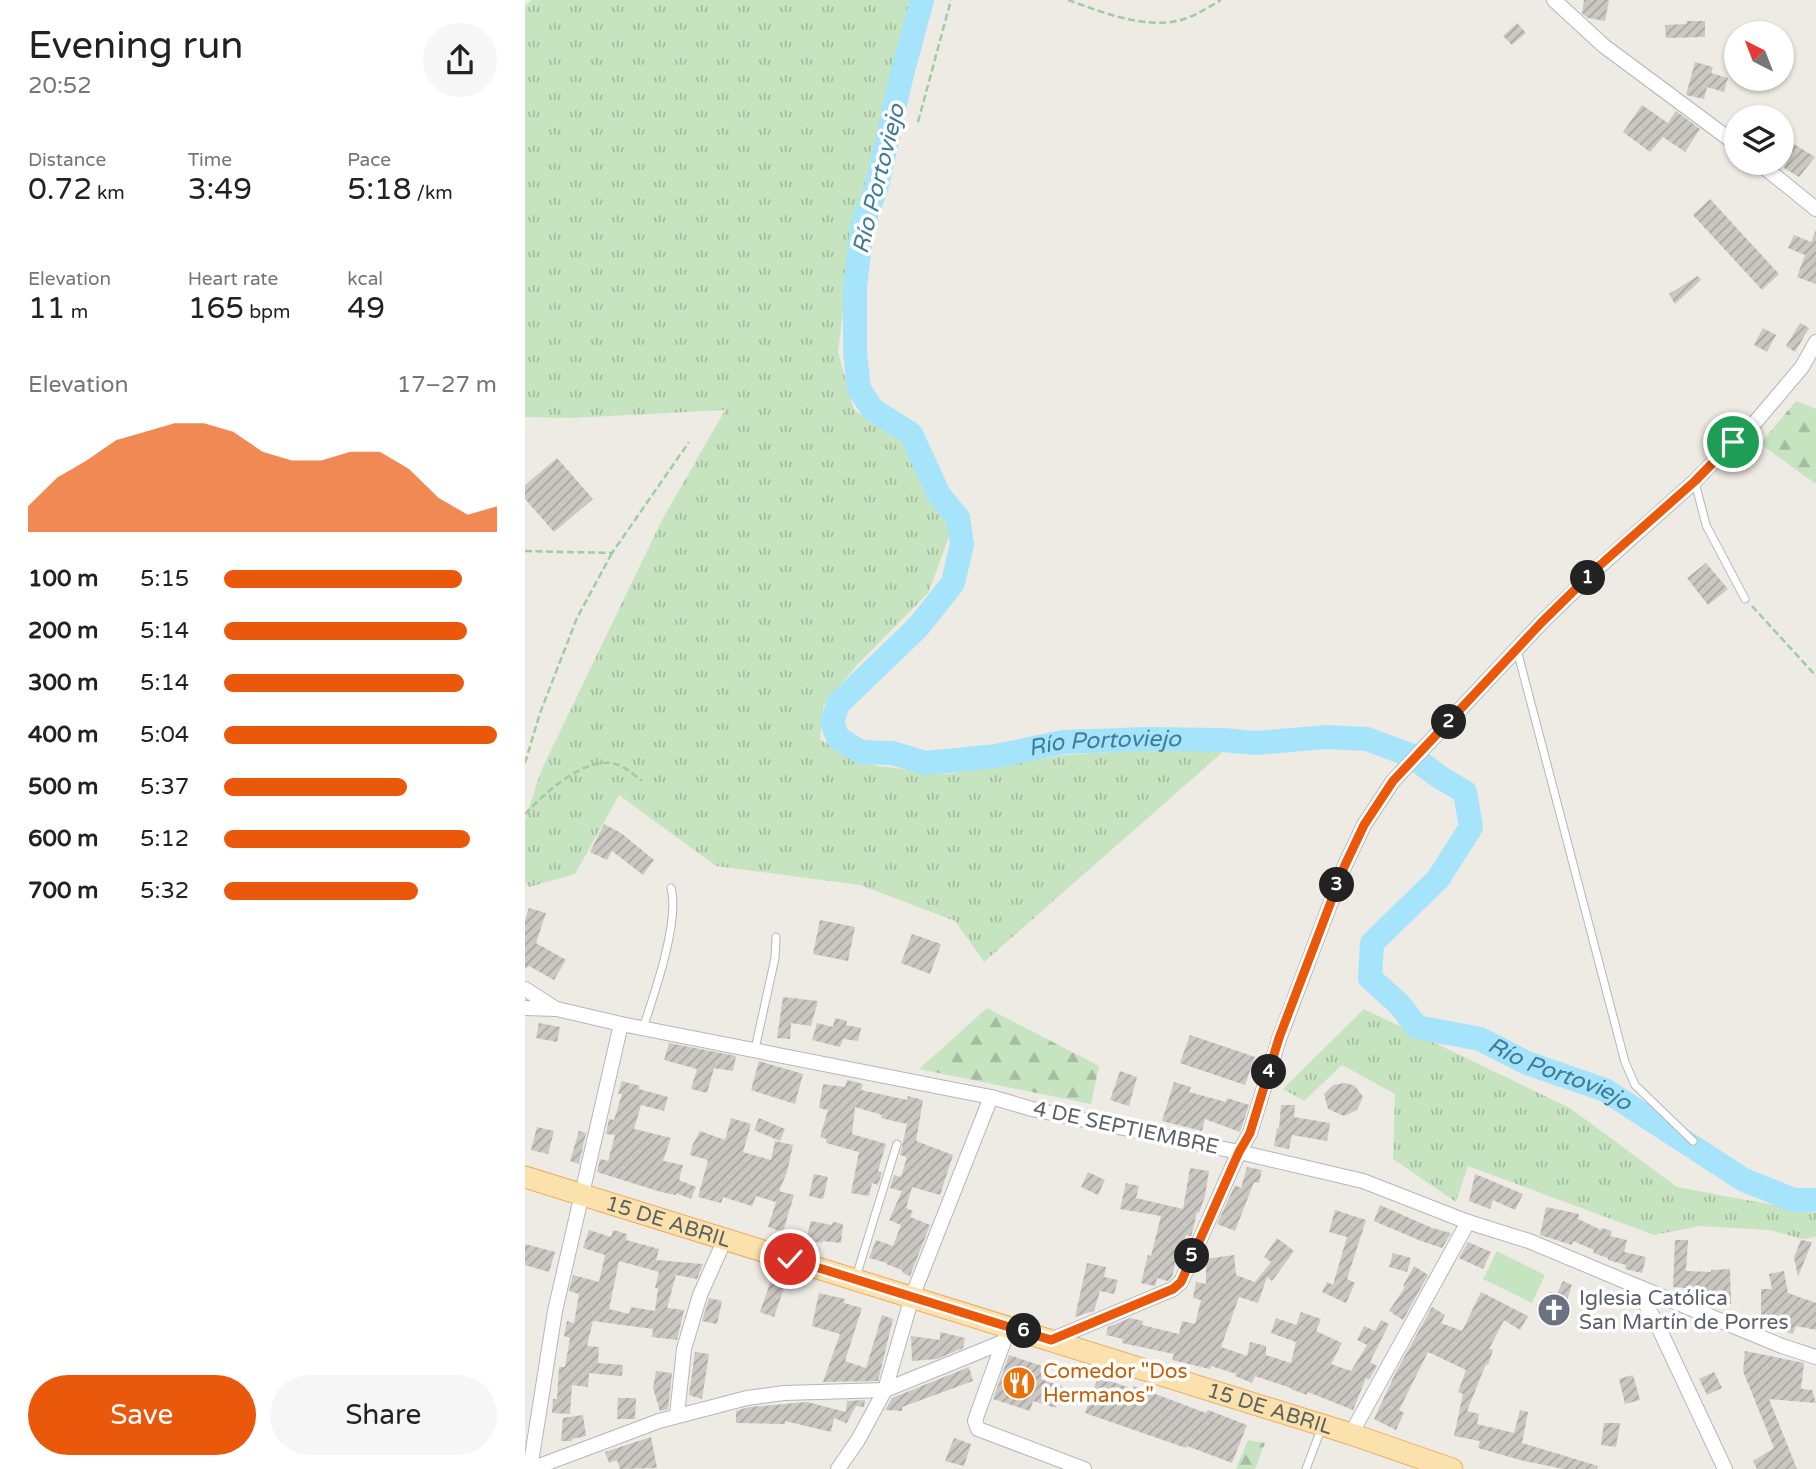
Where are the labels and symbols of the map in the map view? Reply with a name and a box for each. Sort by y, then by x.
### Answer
north arrow [1724,21,1794,91]
water label: Río Portoviejo [847,100,911,257]
pin [1703,412,1763,472]
pin: 1 [1571,560,1605,596]
pin: 2 [1431,704,1467,740]
water label: Río Portoviejo [1026,725,1182,763]
pin: 3 [1319,868,1355,903]
water label: Río Portoviejo [1483,1031,1637,1118]
pin: 4 [1251,1054,1287,1090]
street label: 4 DE SEPTIEMBRE [1031,1096,1221,1160]
street label: 15 DE ABRIL [603,1190,734,1253]
pin [760,1229,820,1289]
pin: 5 [1175,1238,1209,1274]
place label: Iglesia Católica San Martín de Porres [1579,1286,1789,1335]
church icon: Iglesia Católica San Martín de Porres [1535,1291,1573,1329]
pin: 6 [1007,1314,1041,1348]
place label: Comedor "Dos Hermanos" [1043,1359,1188,1408]
restaurant icon: Comedor "Dos Hermanos" [1000,1364,1038,1402]
street label: 15 DE ABRIL [1204,1378,1335,1440]

